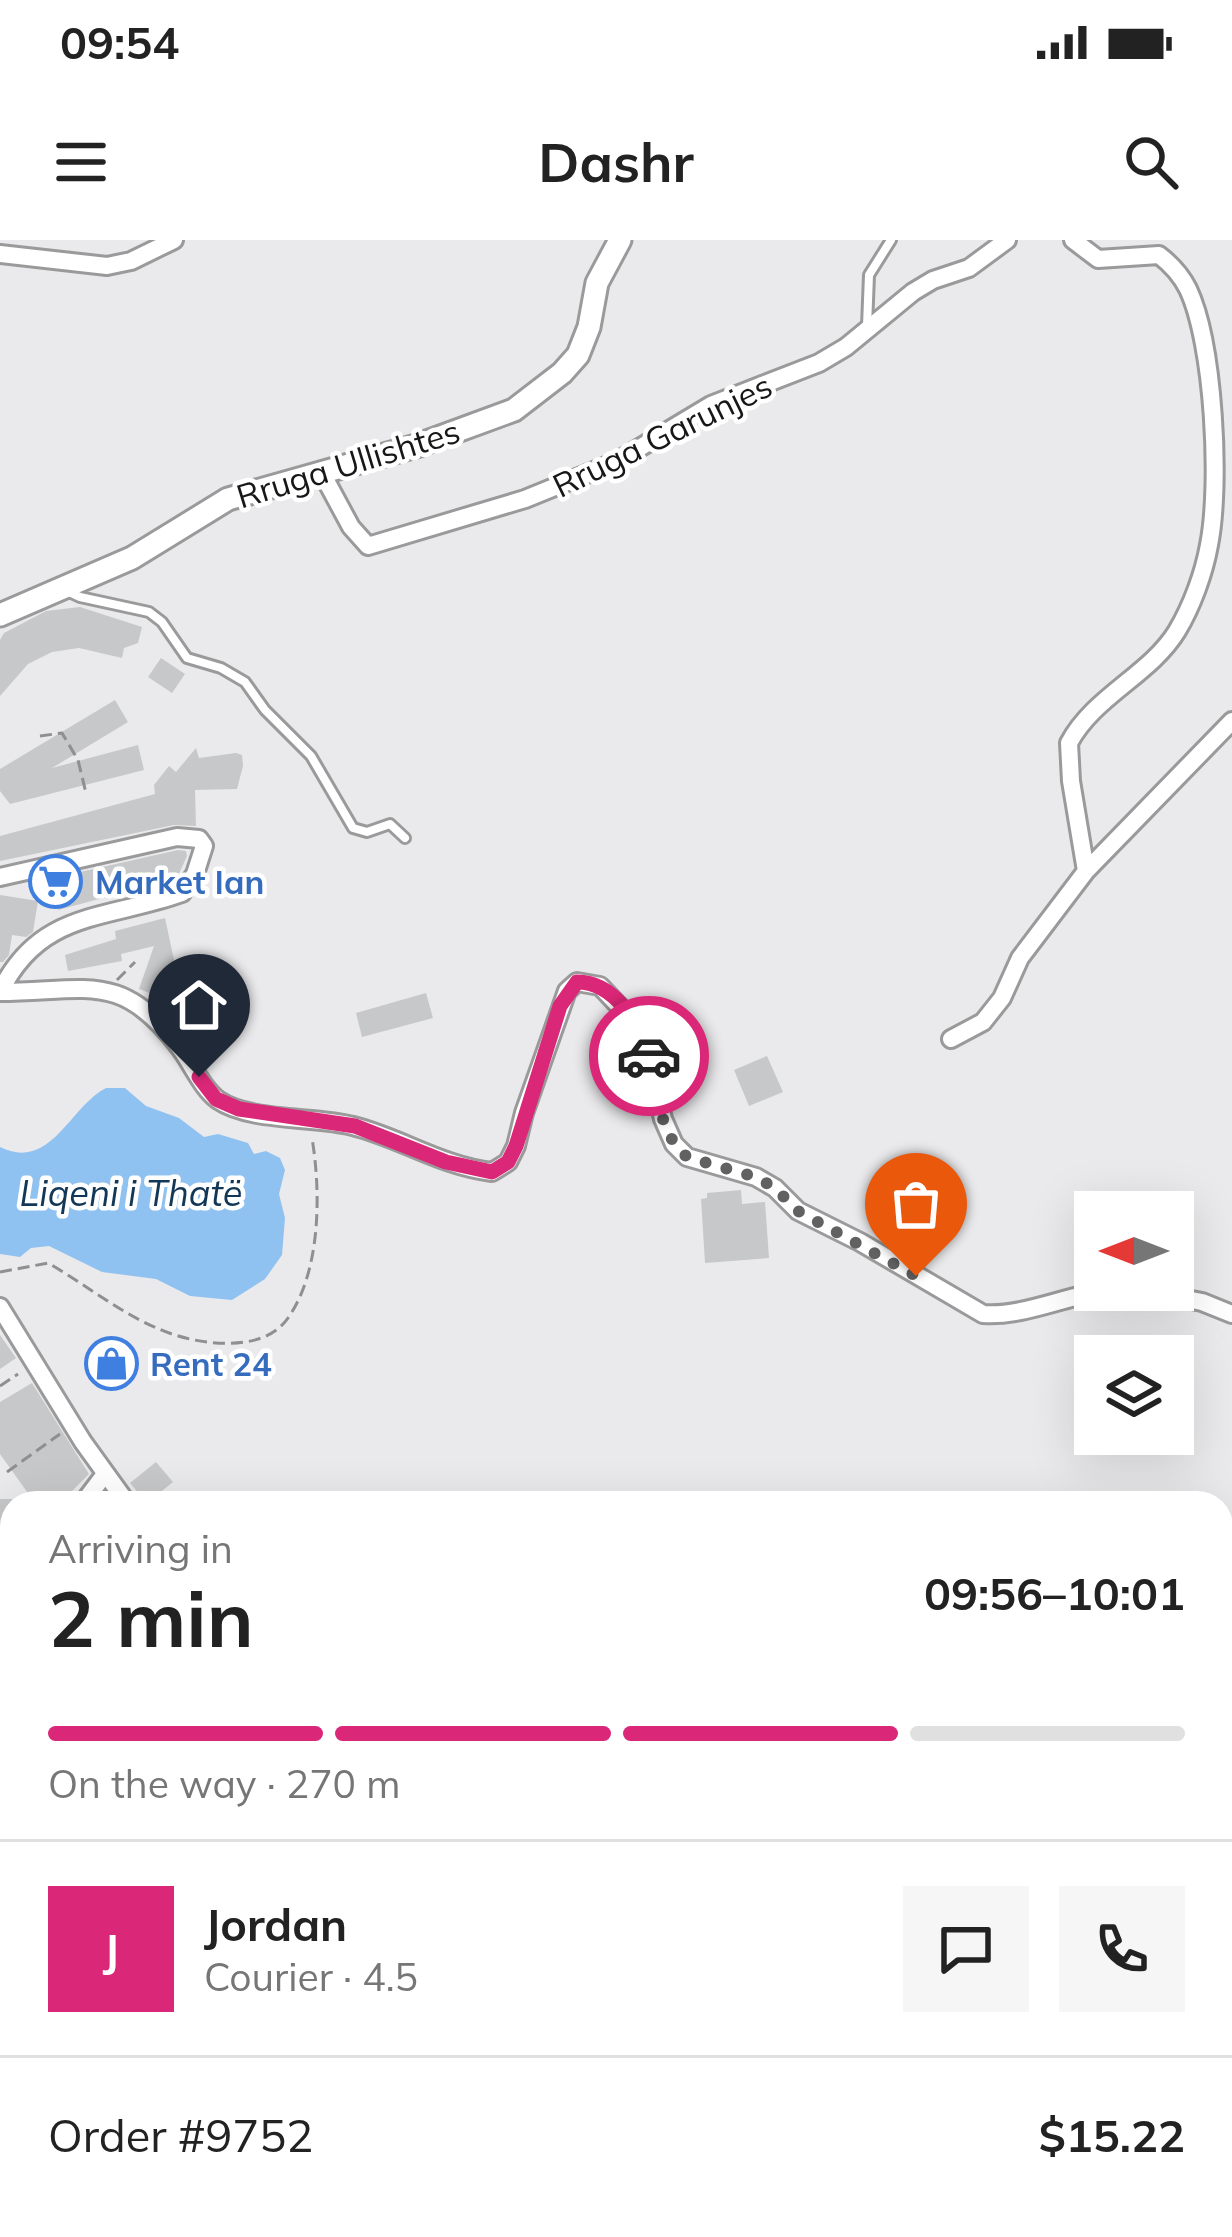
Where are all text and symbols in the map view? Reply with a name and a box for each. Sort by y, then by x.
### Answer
text: 09:54 [60,14,179,70]
text: Dashr [538,128,694,196]
icon: menu [48,129,114,195]
icon: search [1118,129,1184,195]
street label: Rruga Garunjes [546,364,778,506]
street label: Rruga Ullishtes [231,410,465,516]
supermarket icon: Market Ian [28,853,84,909]
place label: Market Ian [95,861,264,902]
pin [148,954,250,1077]
icon: home [166,972,232,1038]
courier [589,996,709,1116]
icon: car [616,1023,682,1089]
pin [865,1153,967,1276]
water label: Liqeni i Thatë [20,1170,242,1215]
icon: bag [883,1171,949,1237]
north arrow [1074,1191,1194,1311]
map controls [1074,1191,1194,1455]
shop icon: Rent 24 [83,1335,139,1391]
button: layers [1074,1335,1194,1455]
place label: Rent 24 [150,1343,272,1384]
text: Arriving in [48,1524,233,1573]
text: 09:56–10:01 [924,1565,1185,1621]
text: 2 min [48,1569,254,1667]
text: On the way · 270 m [48,1759,400,1808]
button: chat [903,1886,1029,2012]
button: phone [1059,1886,1185,2012]
text: Jordan [204,1896,347,1952]
text: J [103,1921,119,1977]
text: Courier · 4.5 [204,1952,418,2001]
text: Order #9752 [48,2107,313,2163]
text: $15.22 [1039,2107,1185,2163]

